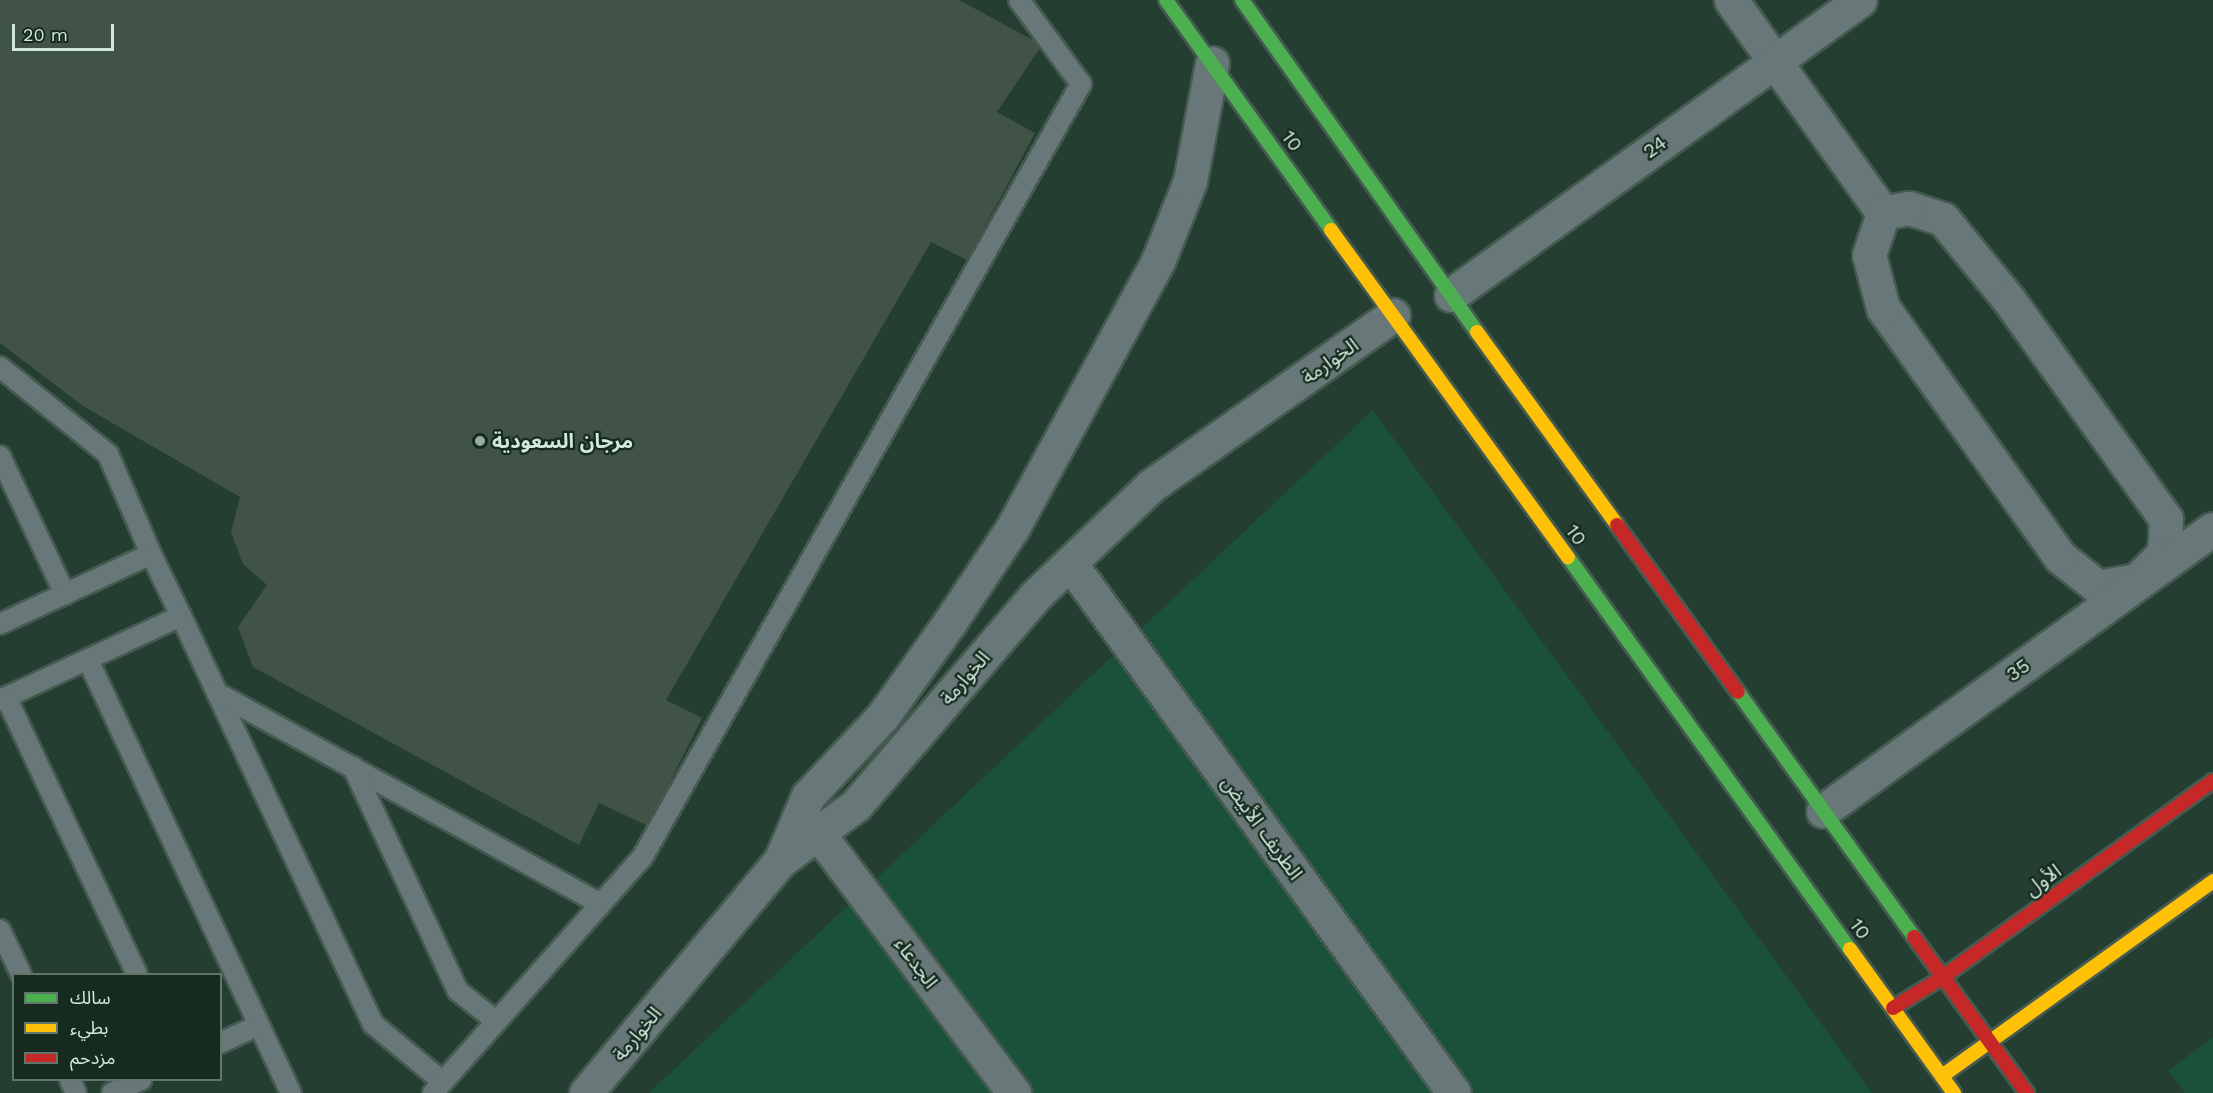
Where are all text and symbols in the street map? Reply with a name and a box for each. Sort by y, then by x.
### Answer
scale bar [15,12,117,50]
text: 20 m [23,24,68,45]
street label: 10 [1276,126,1308,156]
street label: 24 [1639,130,1671,164]
street label: الخوارمة [1297,333,1363,389]
place label: مرجان السعودية [492,429,633,453]
marker: مرجان السعودية [473,434,487,448]
street label: 10 [1560,520,1592,550]
street label: الخوارمة [935,646,995,710]
street label: 35 [2002,653,2034,687]
street label: الطريف الأبيض [1216,771,1308,885]
street label: الأول [2020,859,2066,901]
street label: 10 [1844,914,1876,944]
street label: الجدعاء [889,933,943,993]
legend [12,973,222,1081]
text: سالك [70,987,111,1008]
street label: الخوارمة [607,1002,667,1066]
text: بطيء [70,1017,108,1038]
text: مزدحم [70,1047,115,1068]

